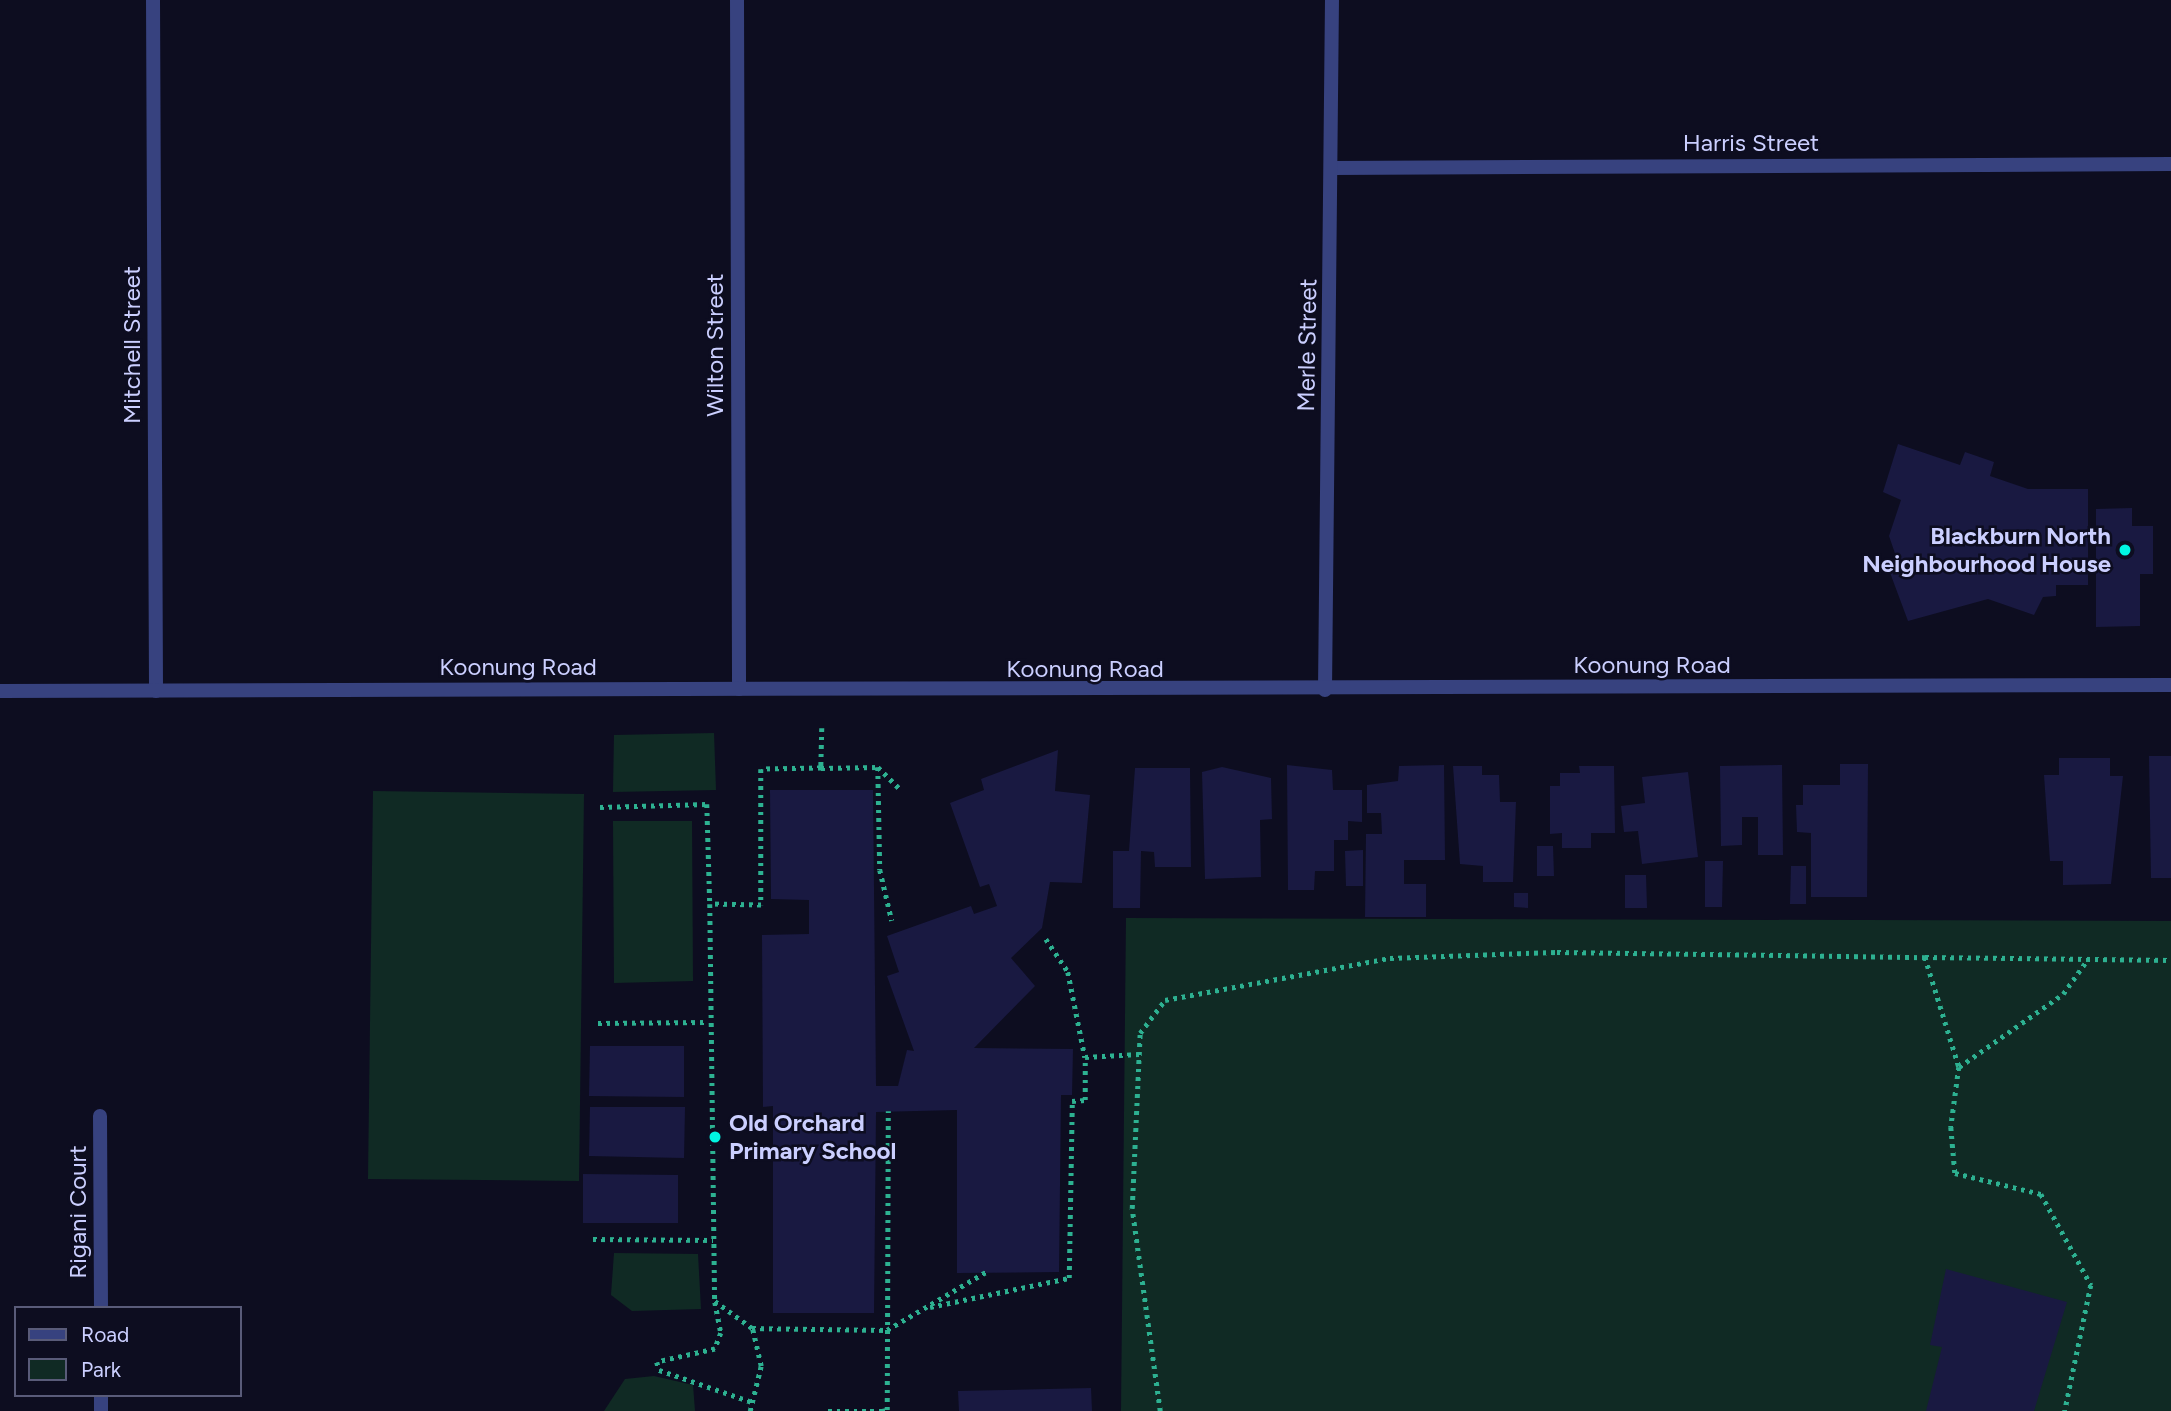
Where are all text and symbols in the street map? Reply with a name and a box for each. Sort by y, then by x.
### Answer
street label: Harris Street [1683,129,1819,157]
street label: Mitchell Street [118,266,146,424]
street label: Wilton Street [701,273,729,417]
street label: Merle Street [1291,278,1323,412]
place label: Blackburn North Neighbourhood House [1862,522,2111,578]
marker: Blackburn North Neighbourhood House [2117,542,2133,558]
street label: Koonung Road [1573,651,1731,679]
street label: Koonung Road [439,653,597,681]
street label: Koonung Road [1006,655,1164,683]
place label: Old Orchard Primary School [729,1109,896,1165]
marker: Old Orchard Primary School [707,1129,723,1145]
street label: Rigani Court [64,1145,92,1279]
legend [14,1306,242,1397]
text: Road [81,1322,129,1347]
text: Park [81,1357,121,1382]

